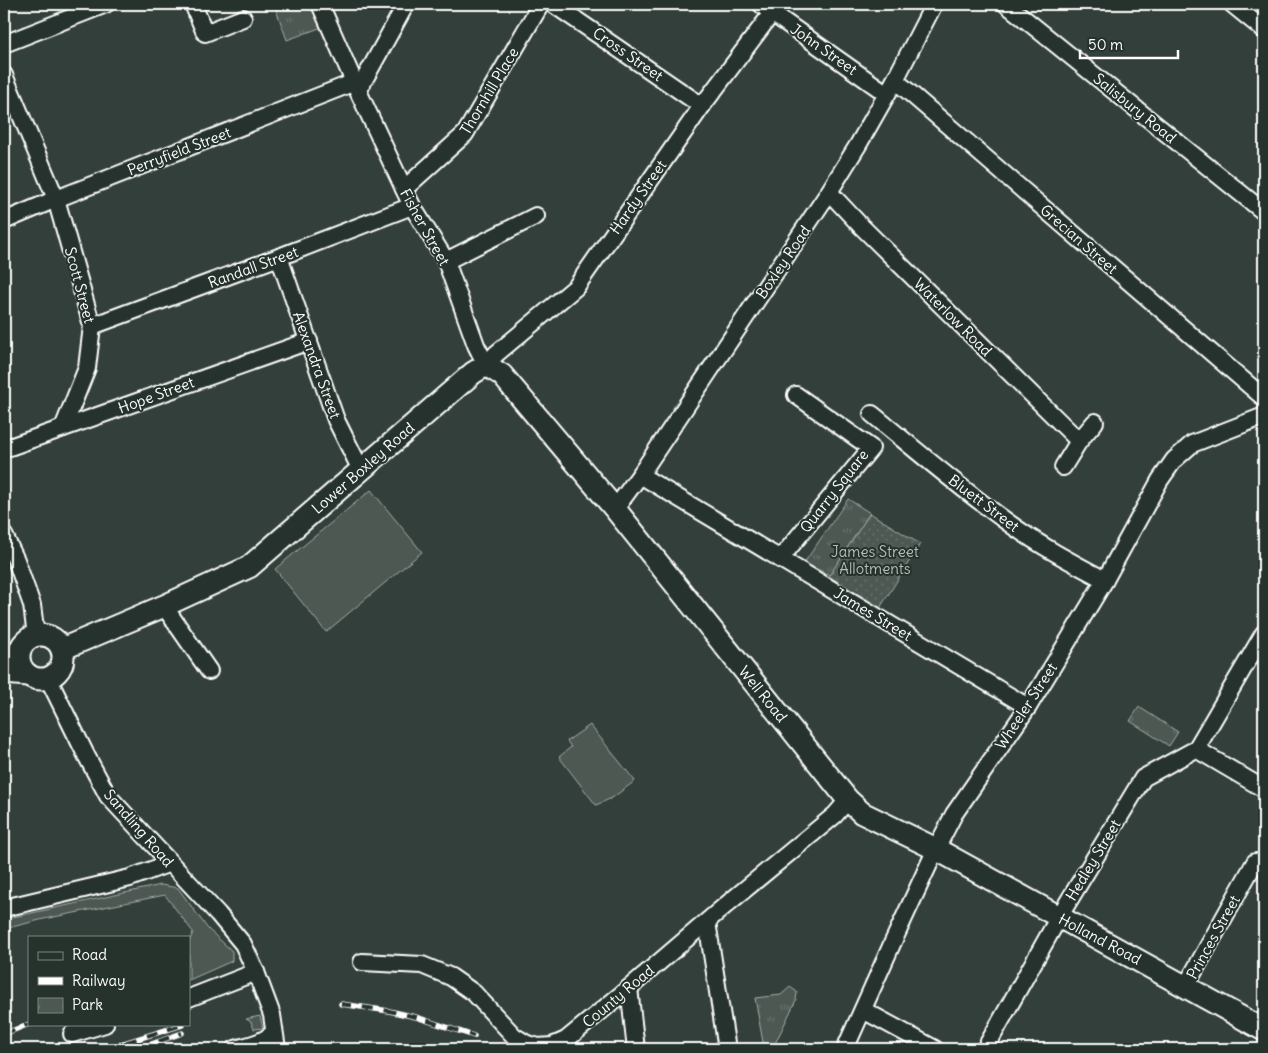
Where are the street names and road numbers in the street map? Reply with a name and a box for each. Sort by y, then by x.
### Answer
street label: John Street [787,19,861,79]
street label: Cross Street [589,23,667,85]
street label: Thornhill Place [456,44,522,138]
street label: Salisbury Road [1090,69,1180,147]
street label: Perryfield Street [125,123,233,179]
street label: Hardy Street [605,156,671,238]
street label: Fisher Street [396,185,454,269]
street label: Grecian Street [1036,200,1122,278]
street label: Boxley Road [752,222,814,302]
street label: Randall Street [205,242,301,292]
street label: Scott Street [61,245,99,325]
street label: Waterlow Road [910,274,996,360]
street label: Alexandra Street [289,309,345,421]
street label: Hope Street [115,372,197,418]
street label: Lower Boxley Road [308,418,418,518]
street label: Quarry Square [796,446,872,536]
street label: Bluett Street [945,470,1023,536]
street label: James Street [830,583,916,645]
street label: Wheeler Street [991,659,1061,753]
street label: Well Road [735,662,791,726]
street label: Sandling Road [100,785,178,871]
street label: Hedley Street [1061,816,1125,904]
street label: Princes Street [1182,892,1244,982]
street label: Holland Road [1055,909,1145,969]
street label: County Road [578,960,658,1031]

